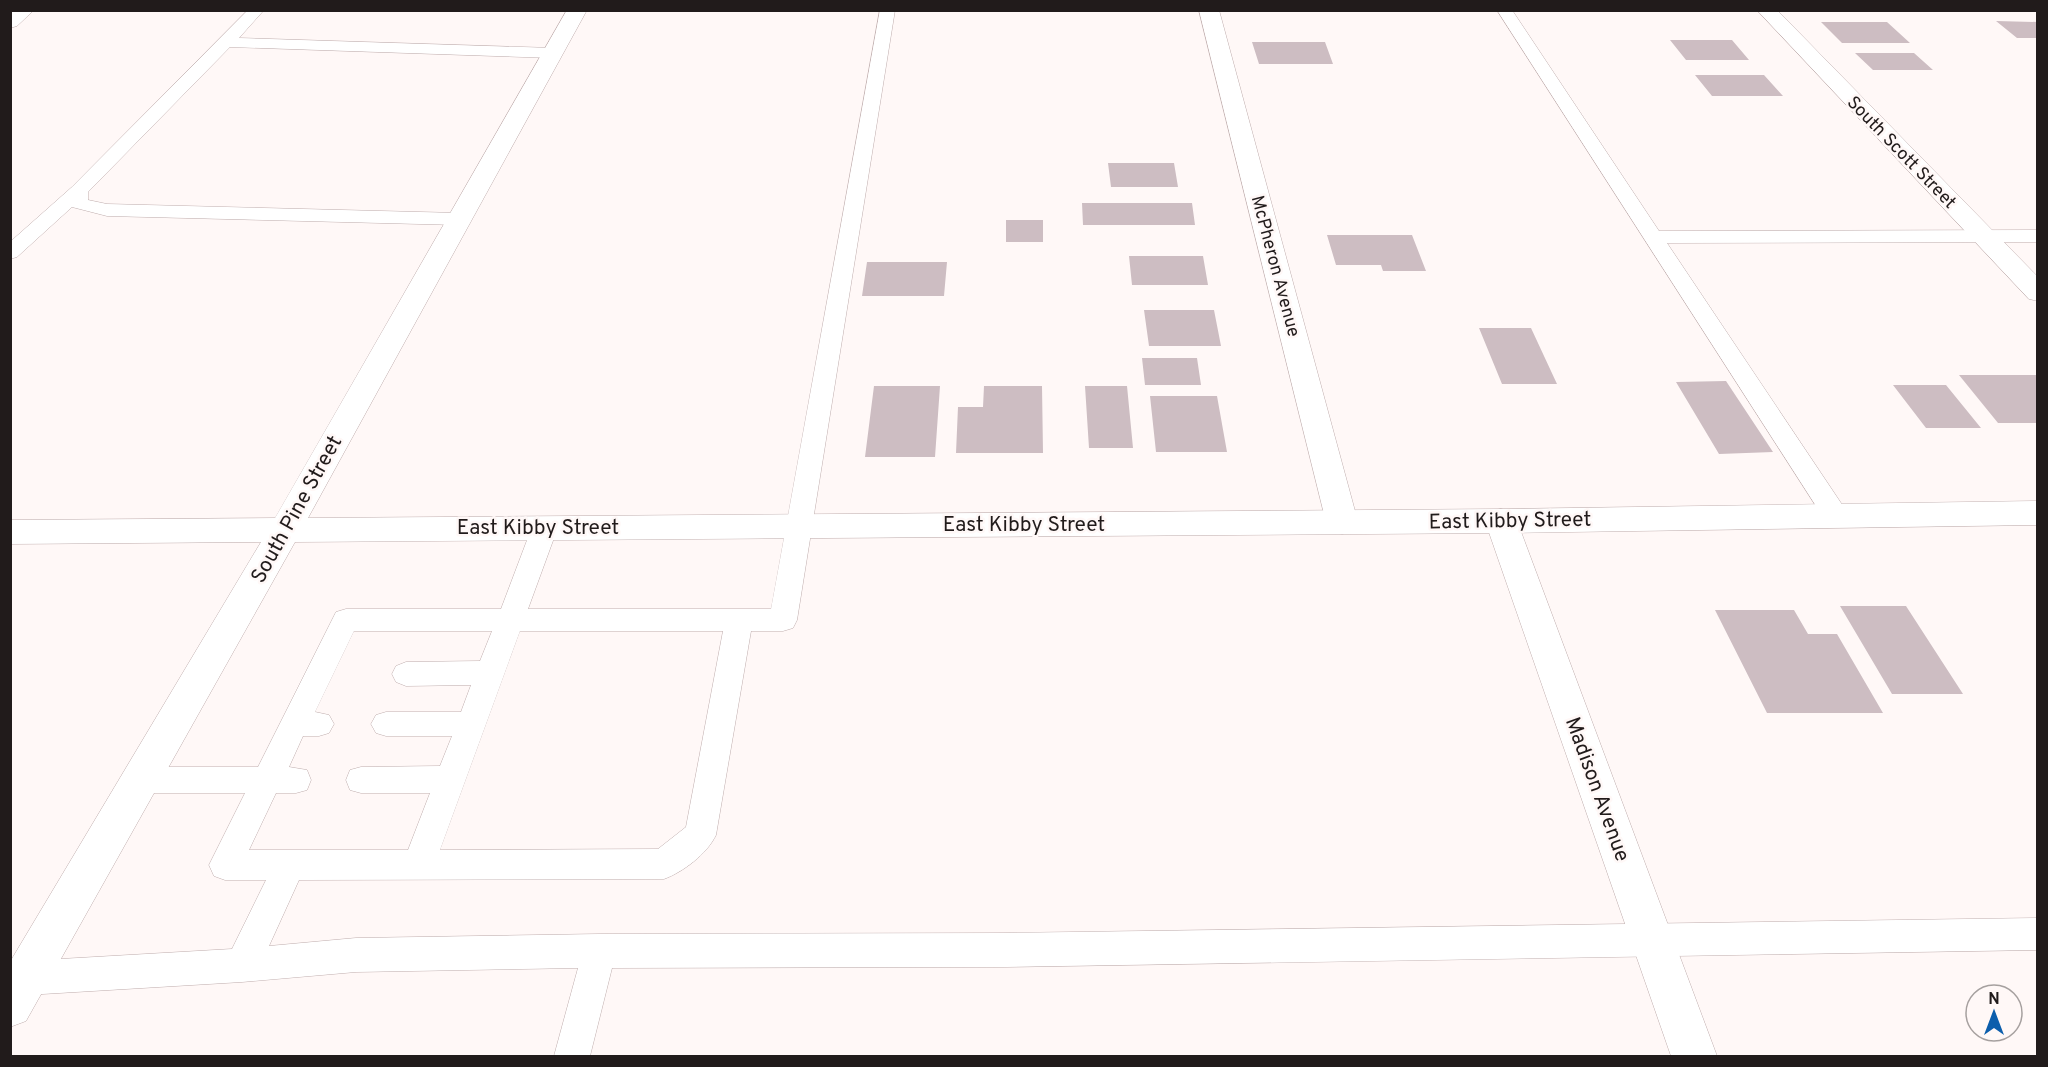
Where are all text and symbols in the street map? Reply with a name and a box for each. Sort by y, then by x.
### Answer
street label: South Scott Street [1841,92,1961,214]
street label: McPheron Avenue [1245,193,1304,340]
street label: South Pine Street [246,431,349,588]
street label: East Kibby Street [1429,507,1592,536]
street label: East Kibby Street [943,512,1105,539]
street label: East Kibby Street [457,515,619,542]
street label: Madison Avenue [1558,713,1635,866]
north arrow [1964,983,2024,1043]
text: N [1988,990,2000,1010]

